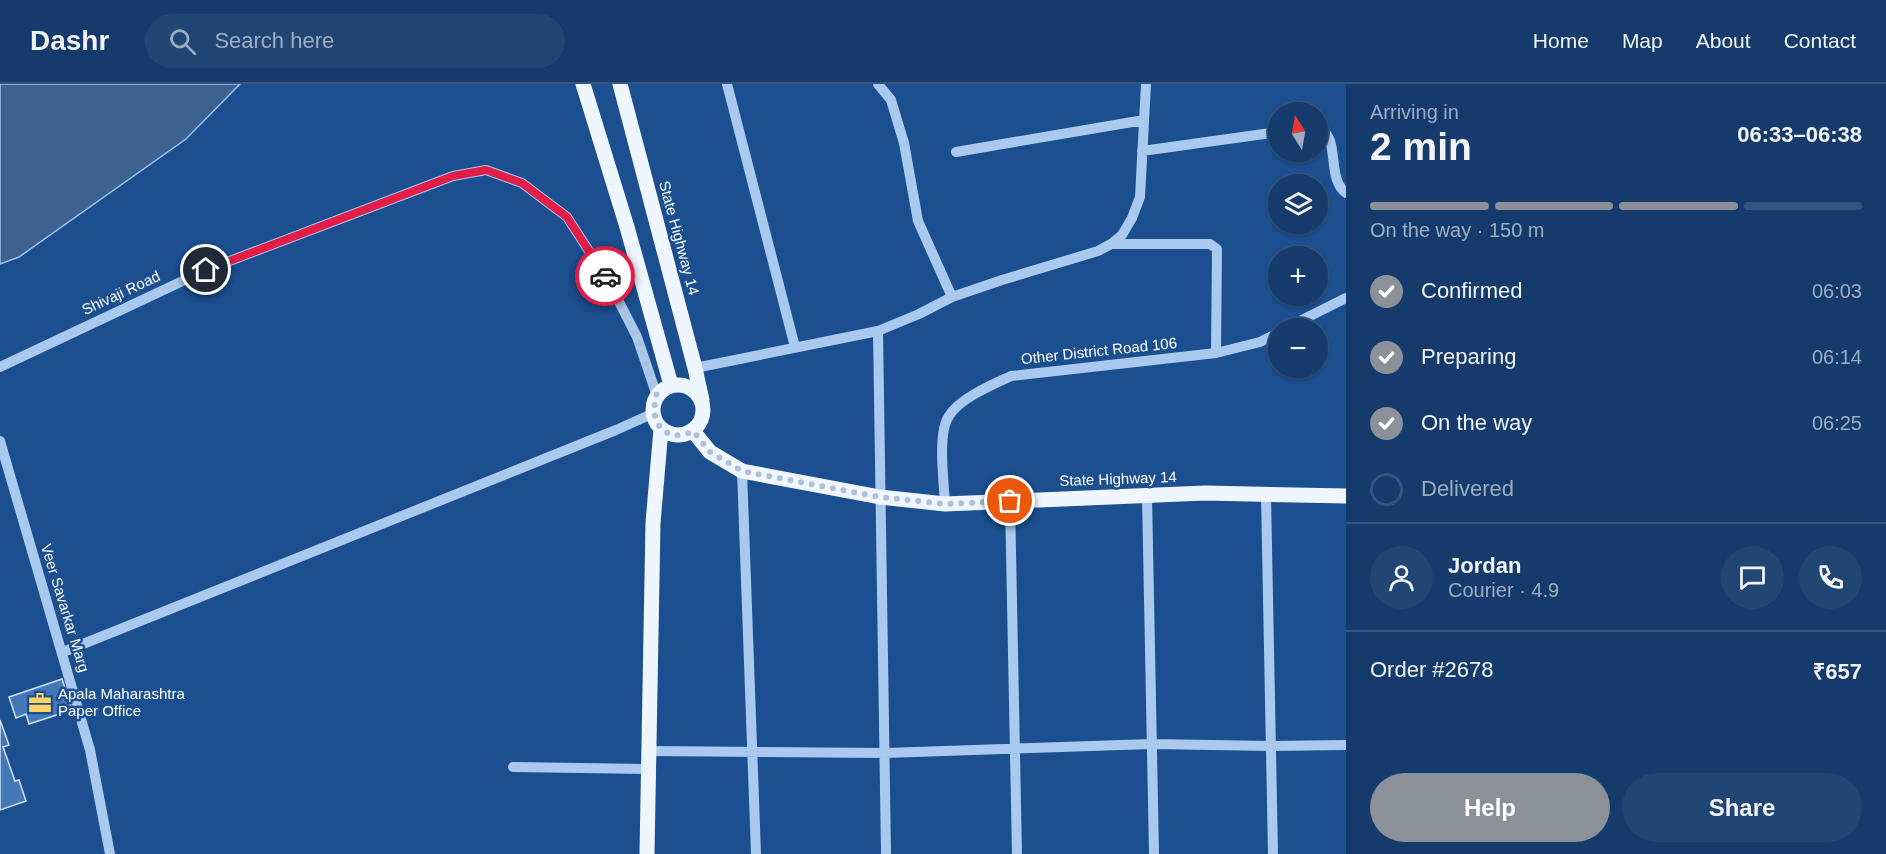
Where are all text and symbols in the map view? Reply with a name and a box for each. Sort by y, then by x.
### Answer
search box [145,14,565,68]
text: Dashr [30,25,109,56]
icon: search [166,25,199,58]
text: Search here [214,28,334,53]
text: Home [1533,29,1589,52]
text: Map [1622,29,1663,52]
text: About [1696,29,1751,52]
text: Contact [1784,29,1856,52]
text: Arriving in [1370,101,1459,123]
north arrow [1268,102,1328,162]
map controls [1268,102,1328,378]
text: 06:33–06:38 [1737,122,1862,147]
text: 2 min [1370,125,1472,168]
button: layers [1268,174,1328,234]
street label: State Highway 14 [656,179,703,297]
text: On the way · 150 m [1370,219,1545,241]
pin [180,244,231,295]
courier [575,246,635,306]
button: + [1268,246,1328,306]
icon: home [189,253,222,286]
icon: car [589,260,622,293]
street label: Shivaji Road [79,267,163,318]
icon: check [1370,275,1403,308]
text: Confirmed [1421,278,1522,303]
text: 06:03 [1812,280,1862,302]
button: − [1268,318,1328,378]
street label: Other District Road 106 [1020,334,1178,367]
icon: check [1370,341,1403,374]
text: Preparing [1421,344,1516,369]
text: 06:14 [1812,346,1862,368]
icon: check [1370,407,1403,440]
text: On the way [1421,410,1532,435]
text: 06:25 [1812,412,1862,434]
street label: State Highway 14 [1059,468,1177,489]
pin [984,475,1035,526]
text: Delivered [1421,476,1514,501]
icon: bag [993,484,1026,517]
street label: Veer Savarkar Marg [38,542,93,674]
button: person [1370,546,1433,609]
button: chat [1721,546,1784,609]
button: phone [1799,546,1862,609]
text: Jordan [1448,553,1521,578]
text: Courier · 4.9 [1448,579,1559,601]
text: Order #2678 [1370,657,1494,682]
text: ₹657 [1813,659,1862,684]
place label: Apala Maharashtra Paper Office [58,685,185,719]
office icon: Apala Maharashtra Paper Office [27,690,53,716]
button: Help [1370,773,1610,842]
button: Share [1622,773,1862,842]

